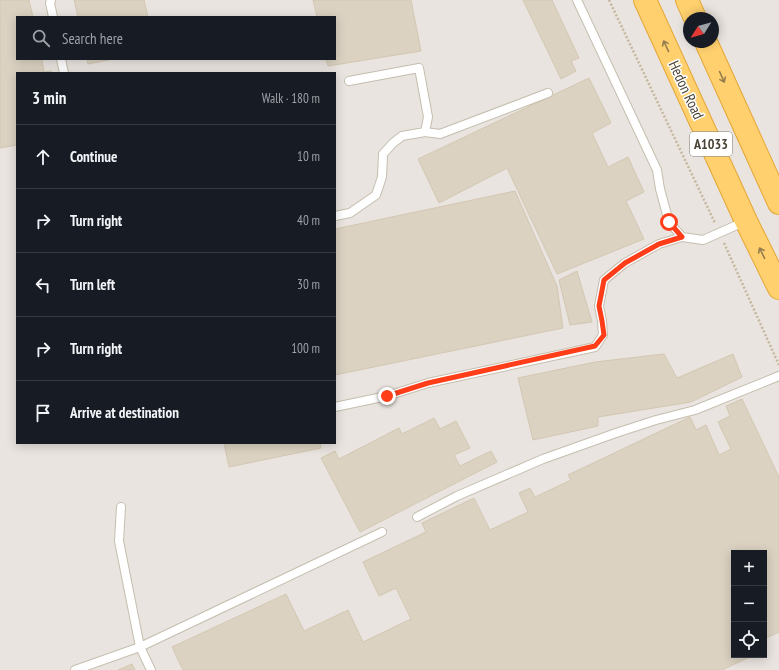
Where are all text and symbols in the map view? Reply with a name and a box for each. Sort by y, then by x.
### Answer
north arrow [683,12,719,48]
search box [16,16,336,60]
icon: search [30,27,52,49]
text: Search here [62,29,123,48]
one-way arrow [662,40,669,52]
street label: Hedon Road [665,57,708,122]
one-way arrow [719,71,726,83]
text: 3 min [32,87,66,109]
text: Walk · 180 m [262,90,320,107]
road number: A1033 [690,132,732,156]
icon: ahead [32,146,54,168]
text: Continue [70,147,117,166]
text: 10 m [297,148,320,165]
icon: right [32,210,54,232]
text: Turn right [70,211,122,230]
text: 40 m [297,212,320,229]
route start [660,213,678,231]
one-way arrow [758,247,765,259]
icon: left [32,274,54,296]
text: Turn left [70,275,115,294]
text: 30 m [297,276,320,293]
icon: right [32,338,54,360]
text: Turn right [70,339,122,358]
text: 100 m [291,340,320,357]
route end [378,387,396,405]
icon: arrive [32,402,54,424]
text: Arrive at destination [70,403,179,422]
map controls [731,550,767,658]
button: + [731,550,767,586]
button: − [731,586,767,622]
button: locate [731,622,767,658]

